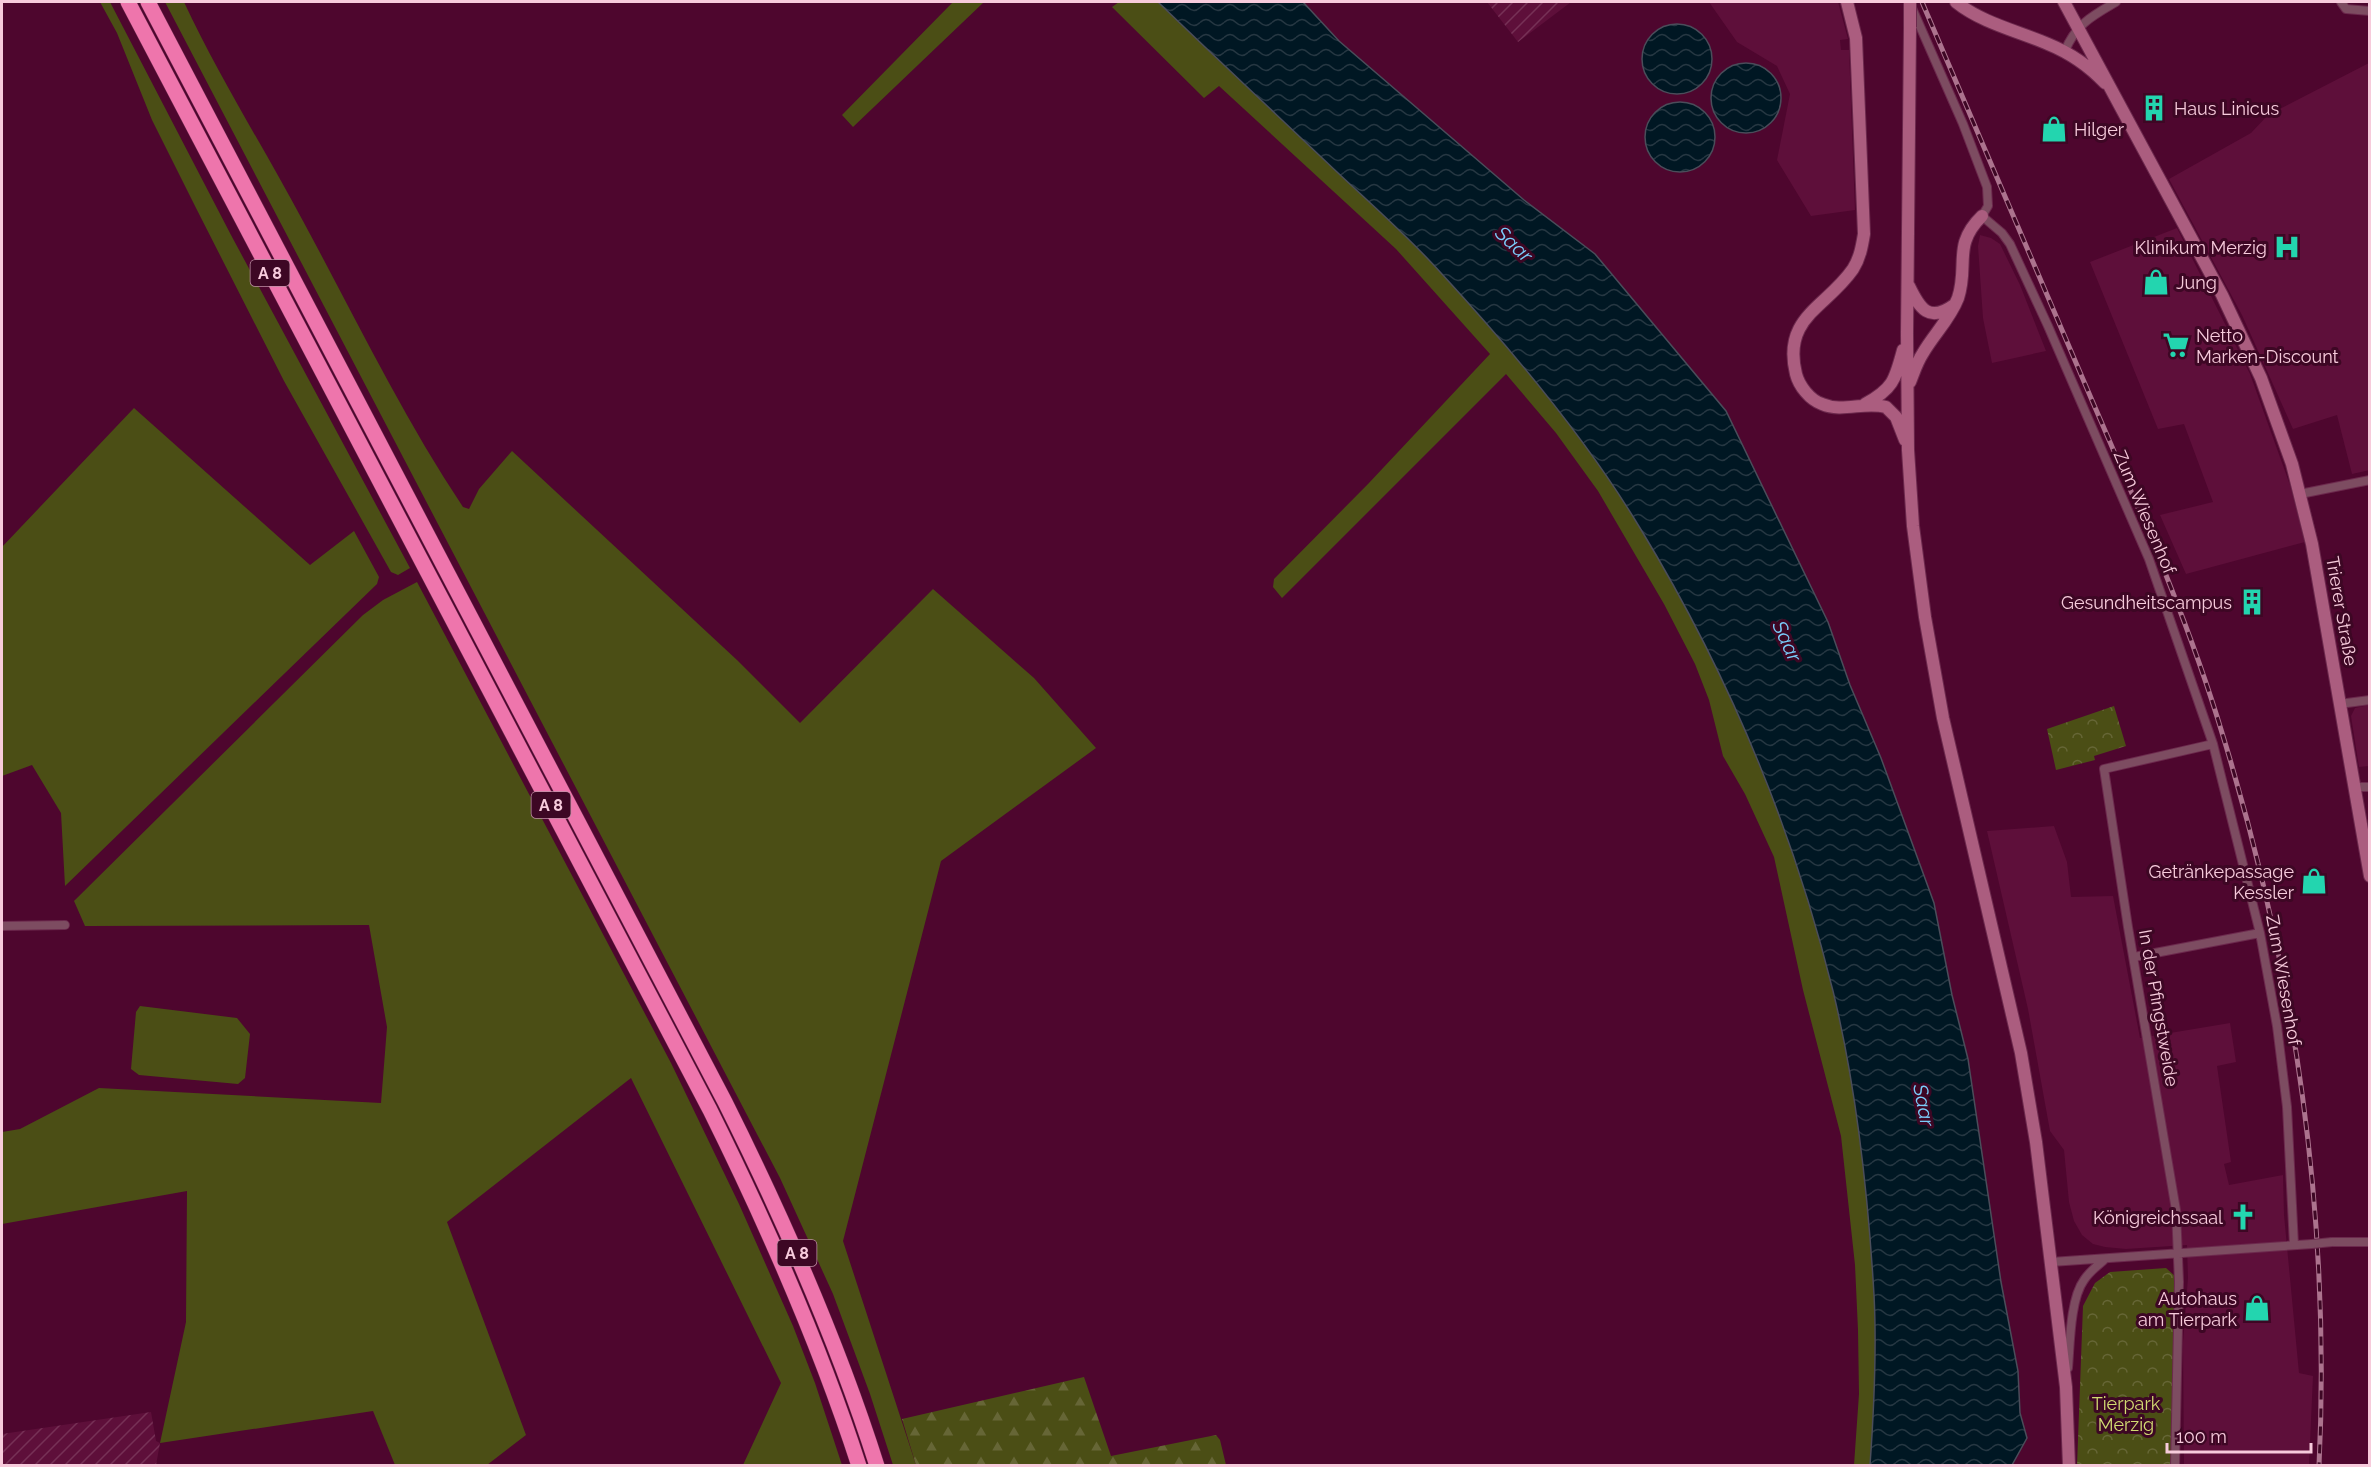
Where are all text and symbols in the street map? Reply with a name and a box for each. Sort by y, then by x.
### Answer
building icon: Haus Linicus [2139,93,2169,123]
place label: Haus Linicus [2174,98,2279,119]
shop icon: Hilger [2039,114,2069,144]
place label: Hilger [2074,119,2125,140]
water label: Saar [1490,220,1539,268]
hospital icon: Klinikum Merzig [2272,232,2302,262]
place label: Klinikum Merzig [2134,237,2267,258]
road number: A 8 [250,260,290,286]
shop icon: Jung [2141,267,2171,297]
place label: Jung [2176,272,2217,293]
place label: Netto Marken-Discount [2196,325,2339,367]
supermarket icon: Netto Marken-Discount [2161,330,2191,360]
street label: Zum Wiesenhof [2109,447,2181,578]
street label: Trierer Straße [2322,555,2362,668]
building icon: Gesundheitscampus [2237,587,2267,617]
place label: Gesundheitscampus [2061,592,2232,613]
water label: Saar [1767,616,1807,666]
road number: A 8 [532,792,570,818]
place label: Getränkepassage Kessler [2149,861,2295,903]
shop icon: Getränkepassage Kessler [2299,866,2329,896]
street label: Zum Wiesenhof [2262,913,2306,1048]
street label: In der Pfingstweide [2135,928,2183,1089]
water label: Saar [1908,1081,1940,1129]
church icon: Königreichssaal [2228,1202,2258,1232]
place label: Königreichssaal [2093,1207,2223,1228]
road number: A 8 [778,1240,816,1266]
place label: Autohaus am Tierpark [2138,1288,2237,1330]
shop icon: Autohaus am Tierpark [2242,1293,2272,1323]
park label: Tierpark Merzig [2092,1393,2161,1435]
scale bar [2167,1416,2311,1454]
text: 100 m [2176,1426,2227,1447]

